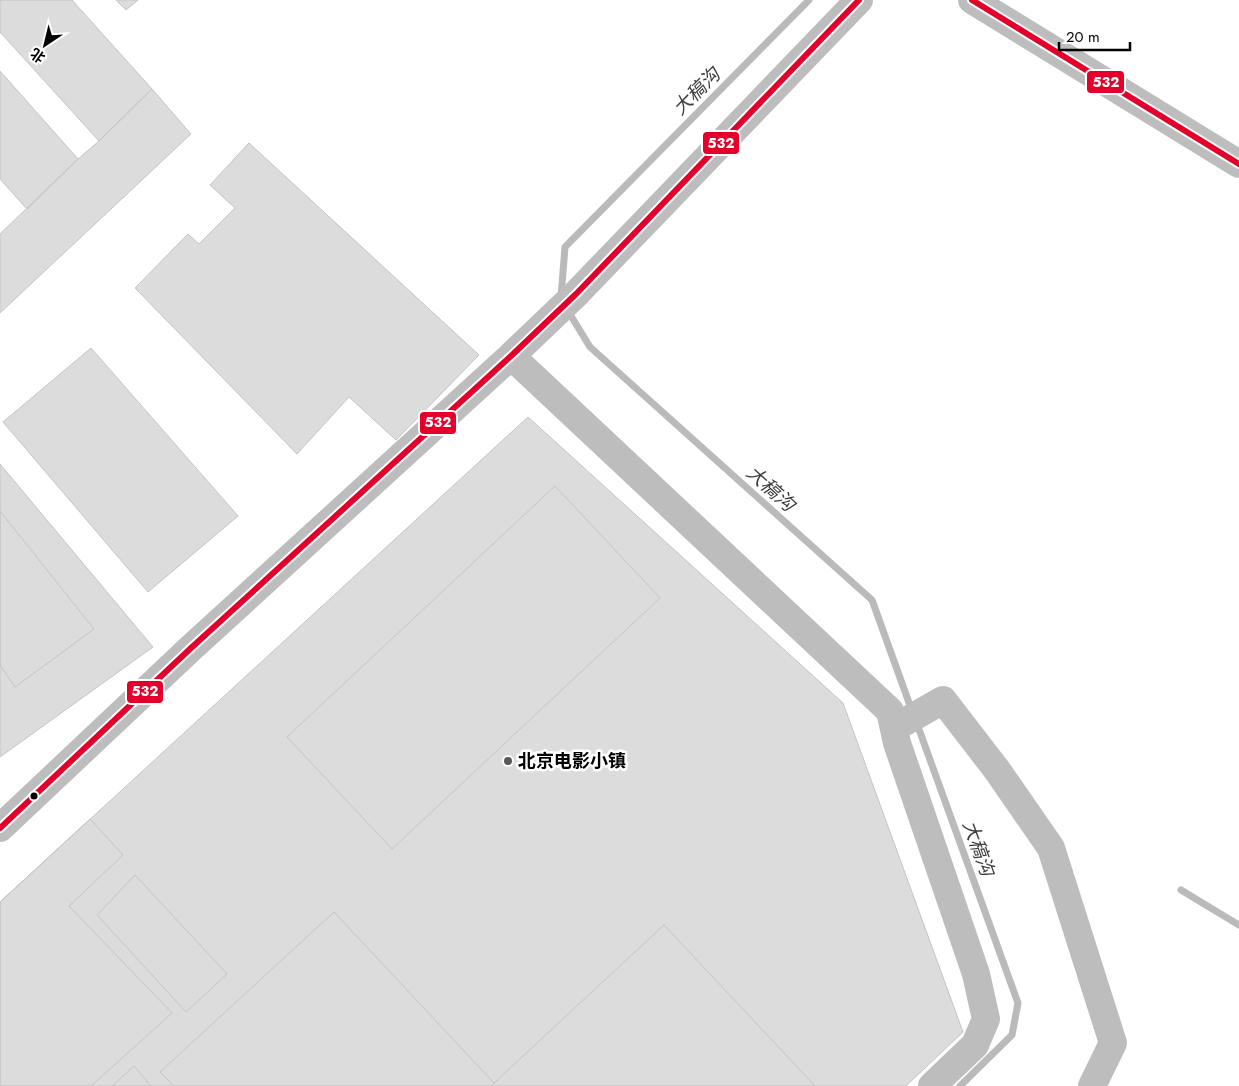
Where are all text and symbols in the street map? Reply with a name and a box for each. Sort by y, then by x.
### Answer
north arrow [20,20,70,70]
scale bar [1059,20,1130,52]
text: 20 m [1066,26,1100,48]
text: 北 [26,43,49,68]
water label: 大稿沟 [667,60,727,121]
line badge: 532 [1086,70,1125,94]
text: 532 [1093,72,1119,92]
line badge: 532 [702,131,740,155]
text: 532 [708,133,734,153]
line badge: 532 [419,411,457,435]
text: 532 [425,412,451,432]
water label: 大稿沟 [740,459,802,519]
line badge: 532 [126,680,164,704]
text: 532 [132,681,158,701]
place label: 北京电影小镇 [518,748,626,774]
marker: 北京电影小镇 [502,755,514,767]
unlabelled marker [29,791,39,801]
water label: 大稿沟 [956,817,1002,881]

